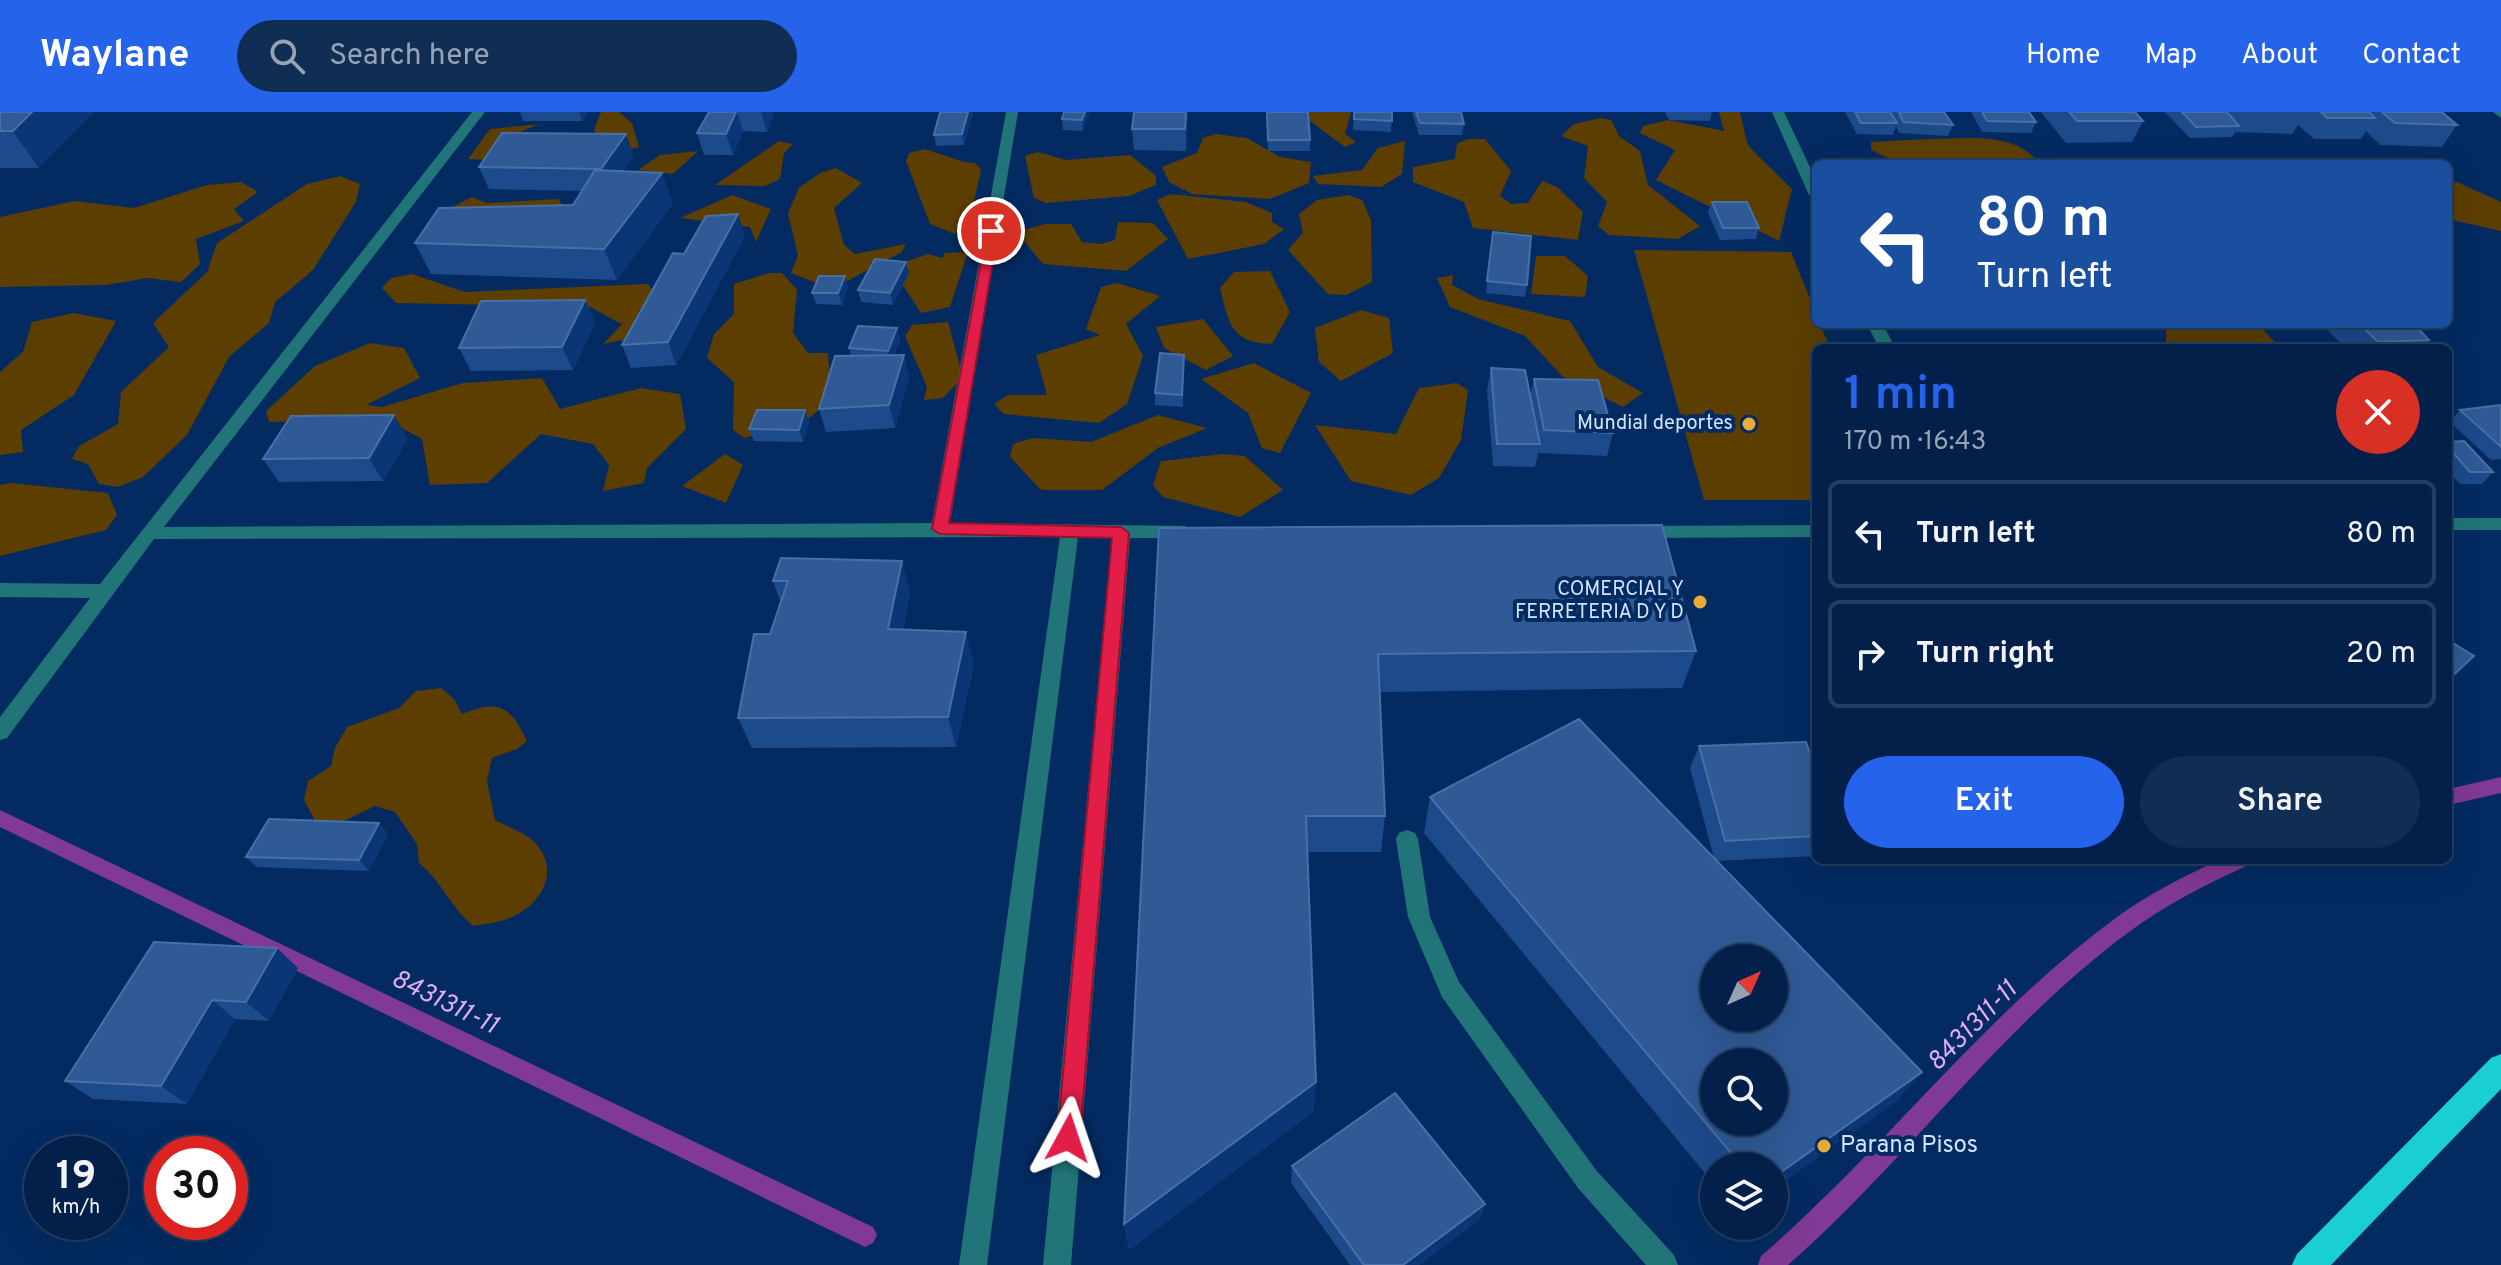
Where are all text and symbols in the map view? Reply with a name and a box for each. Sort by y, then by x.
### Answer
search box [237,20,797,92]
text: Waylane [40,32,189,81]
icon: search [265,34,309,78]
text: Search here [329,38,490,75]
text: Home [2026,38,2100,74]
text: Map [2144,38,2197,74]
text: About [2241,38,2318,74]
text: Contact [2362,38,2461,74]
text: 80 m [1976,186,2110,256]
icon: left [1844,192,1948,296]
pin [957,197,1025,265]
icon: arrive [969,209,1013,253]
text: Turn left [1976,255,2113,301]
text: 1 min [1844,366,1957,426]
button: close [2336,370,2420,454]
place label: Mundial deportes [1577,411,1733,437]
marker: Mundial deportes [1740,415,1758,433]
text: 170 m · 16:43 [1844,426,1986,459]
icon: left [1848,512,1892,556]
text: Turn left [1916,516,2036,553]
text: 80 m [2346,516,2416,553]
place label: COMERCIAL Y FERRETERIA D Y D [1515,577,1684,626]
marker: COMERCIAL Y FERRETERIA D Y D [1691,593,1709,611]
icon: right [1848,632,1892,676]
text: Turn right [1916,636,2054,673]
text: 20 m [2346,636,2416,673]
button: Exit [1844,756,2124,848]
button: Share [2140,756,2420,848]
north arrow [1700,944,1788,1032]
map controls [1700,944,1788,1240]
water label: 8431311-11 [385,963,504,1043]
water label: 8431311-11 [1921,974,2026,1079]
button: search [1700,1048,1788,1136]
position arrow [1026,1096,1110,1180]
place label: Parana Pisos [1840,1131,1978,1161]
speed limit sign: 30 [144,1136,248,1240]
marker: Parana Pisos [1815,1137,1833,1155]
button: layers [1700,1152,1788,1240]
text: 19 [56,1153,96,1203]
text: km/h [52,1195,100,1221]

